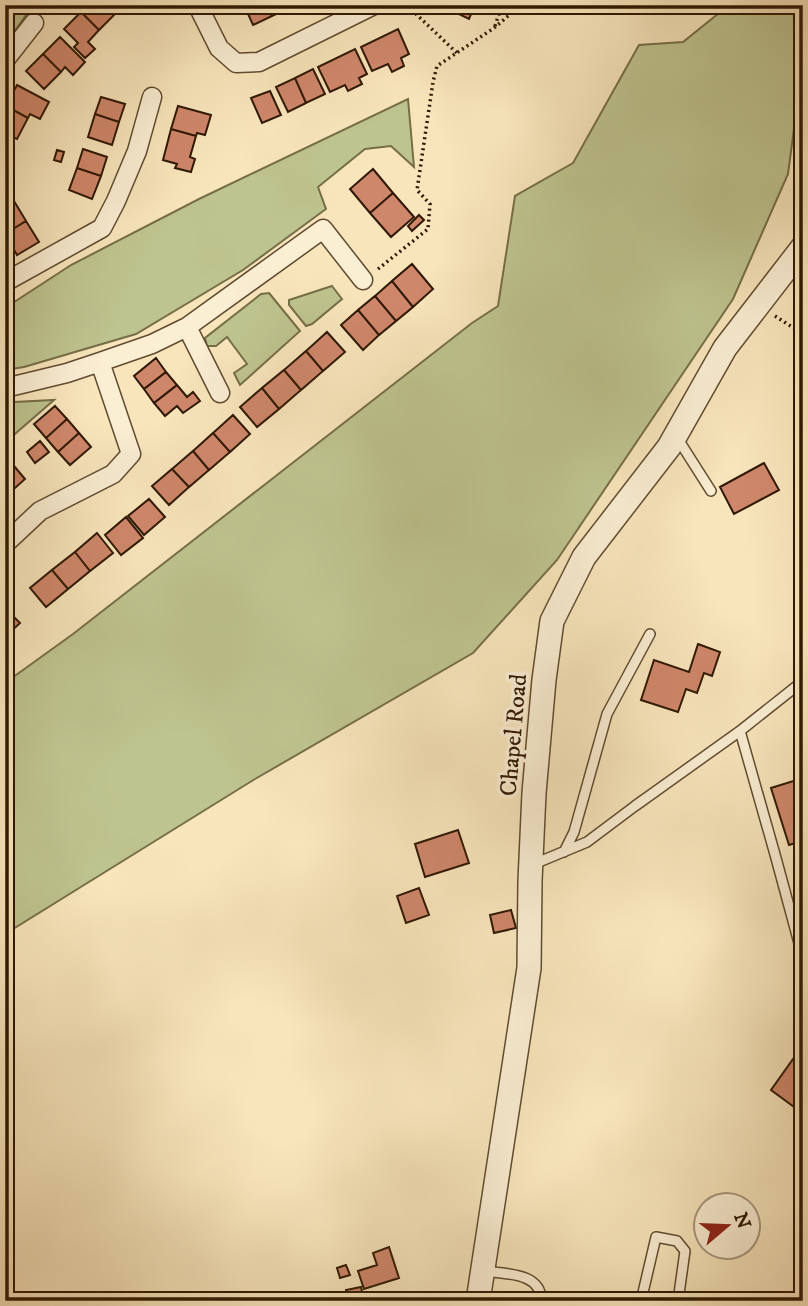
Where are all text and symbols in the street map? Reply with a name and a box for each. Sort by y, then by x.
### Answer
street label: Chapel Road [494,673,534,797]
north arrow [692,1190,762,1260]
text: N [728,1210,755,1232]

